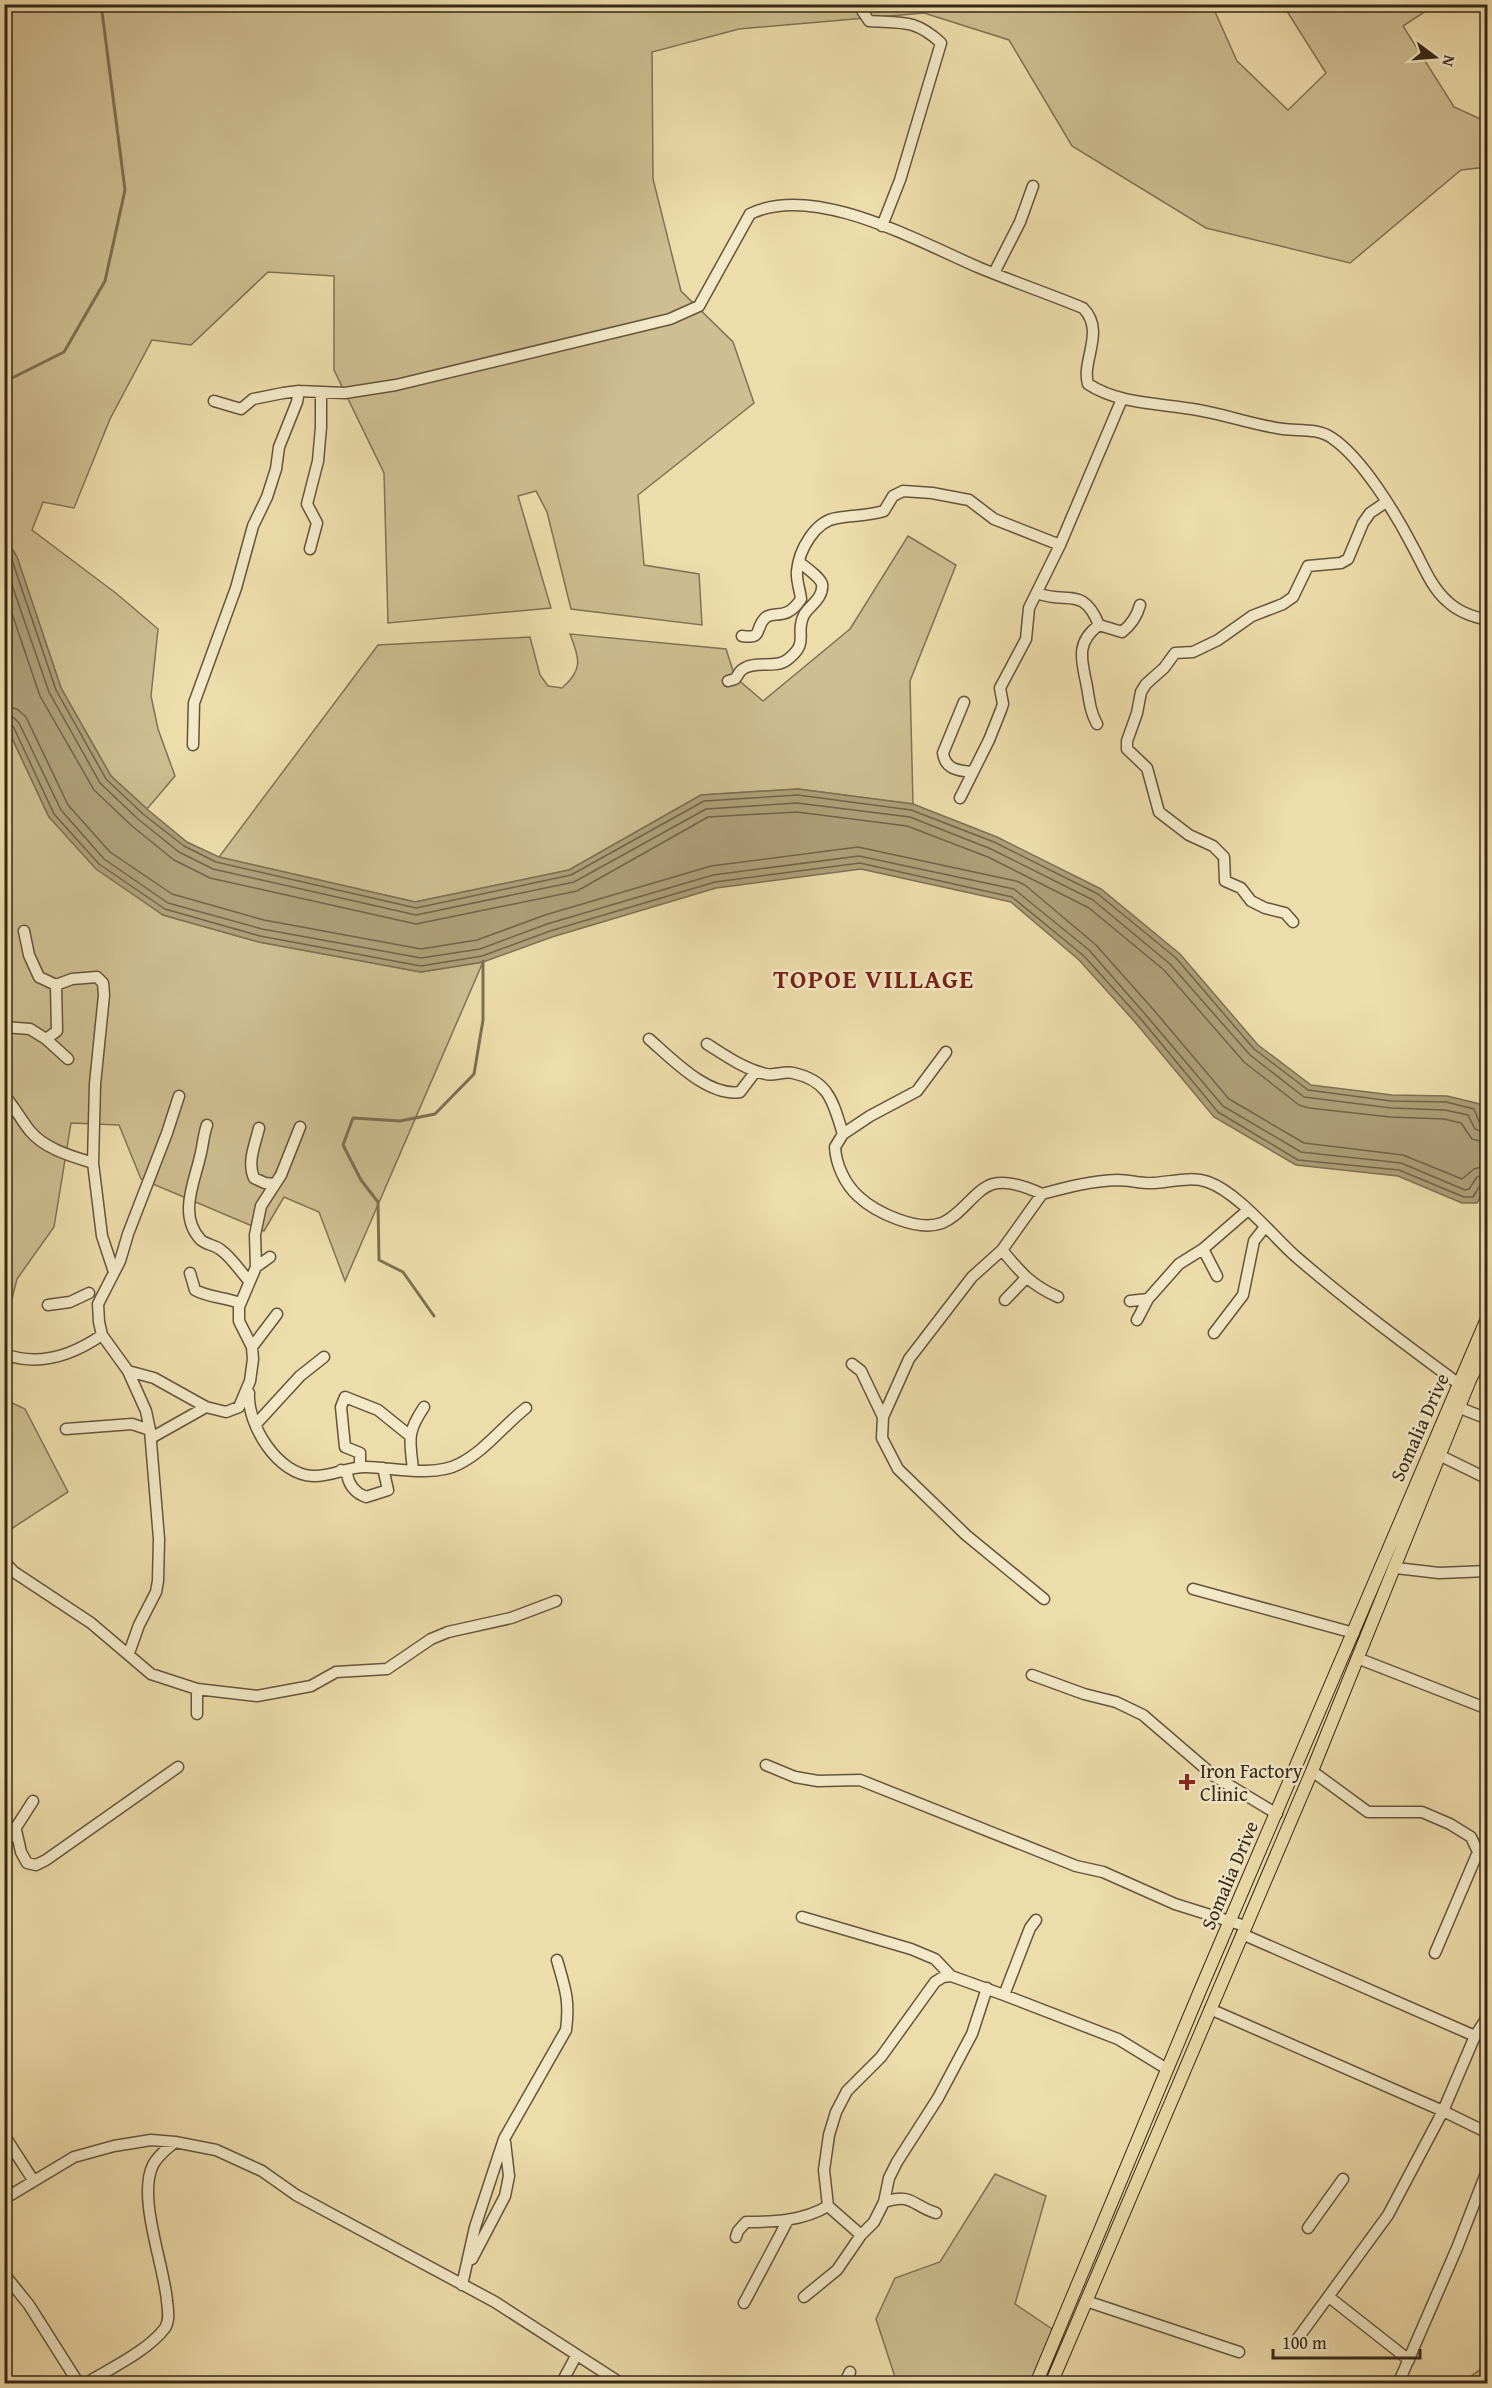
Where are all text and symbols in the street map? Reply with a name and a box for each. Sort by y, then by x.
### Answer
north arrow [1405,27,1465,87]
text: N [1436,53,1462,70]
district label: TOPOE VILLAGE [773,959,975,998]
street label: Somalia Drive [1382,1368,1456,1486]
place label: Iron Factory Clinic [1200,1756,1303,1808]
marker: Iron Factory Clinic [1178,1773,1196,1791]
street label: Somalia Drive [1193,1816,1265,1934]
scale bar [1273,2322,1420,2360]
text: 100 m [1282,2329,1327,2356]

